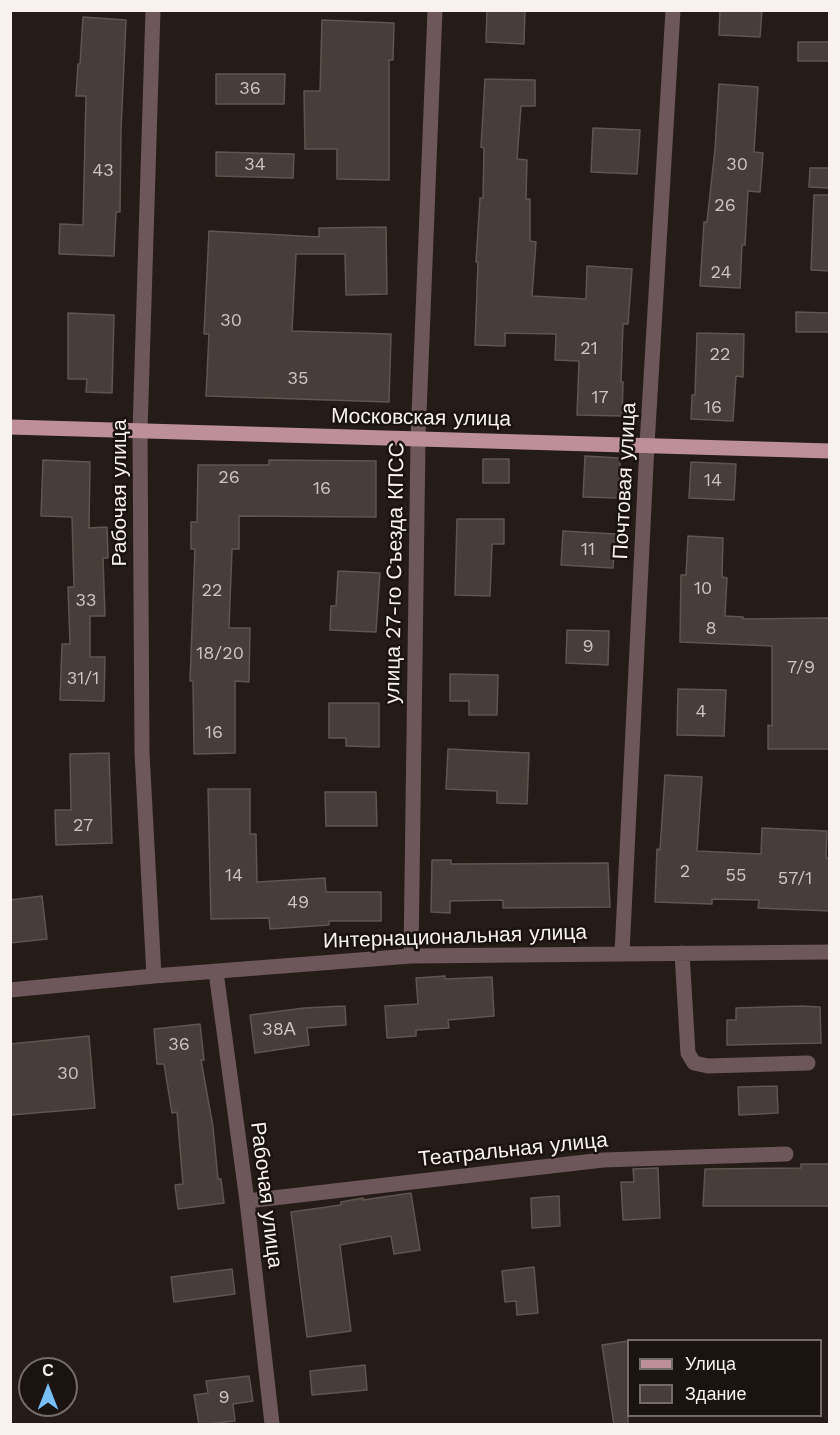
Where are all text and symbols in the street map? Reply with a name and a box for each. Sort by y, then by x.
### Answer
house number: 36 [239,78,261,100]
house number: 34 [244,154,266,176]
house number: 30 [726,154,748,176]
house number: 43 [92,160,114,182]
house number: 26 [714,195,736,217]
house number: 24 [711,262,731,284]
house number: 30 [220,310,242,332]
house number: 21 [580,338,598,360]
house number: 22 [710,344,730,366]
house number: 35 [288,368,308,390]
house number: 17 [591,387,609,409]
house number: 16 [704,397,722,419]
street label: Почтовая улица [608,402,642,560]
street label: Московская улица [331,404,511,432]
street label: Рабочая улица [107,419,133,567]
street label: улица 27-го Съезда КПСС [380,442,410,704]
house number: 26 [218,467,240,489]
house number: 14 [704,470,722,492]
house number: 16 [313,478,331,500]
house number: 11 [581,539,595,561]
house number: 10 [694,578,712,600]
house number: 22 [202,580,222,602]
house number: 33 [76,590,96,612]
house number: 8 [705,618,717,640]
house number: 9 [582,636,594,658]
house number: 18/20 [196,643,244,665]
house number: 7/9 [787,657,815,679]
house number: 31/1 [67,668,99,690]
house number: 4 [696,701,706,723]
house number: 16 [205,722,223,744]
house number: 27 [73,815,93,837]
house number: 2 [680,861,690,883]
house number: 14 [225,865,243,887]
house number: 55 [726,865,746,887]
house number: 57/1 [778,868,812,890]
house number: 49 [287,892,309,914]
street label: Интернациональная улица [323,920,587,954]
house number: 38А [262,1019,296,1041]
house number: 36 [168,1034,190,1056]
house number: 30 [57,1063,79,1085]
street label: Рабочая улица [245,1120,287,1270]
street label: Театральная улица [417,1128,609,1172]
legend [627,1339,822,1417]
text: Улица [685,1353,736,1374]
north arrow [18,1357,78,1417]
text: С [42,1361,54,1380]
text: Здание [685,1383,746,1404]
house number: 9 [218,1387,230,1409]

